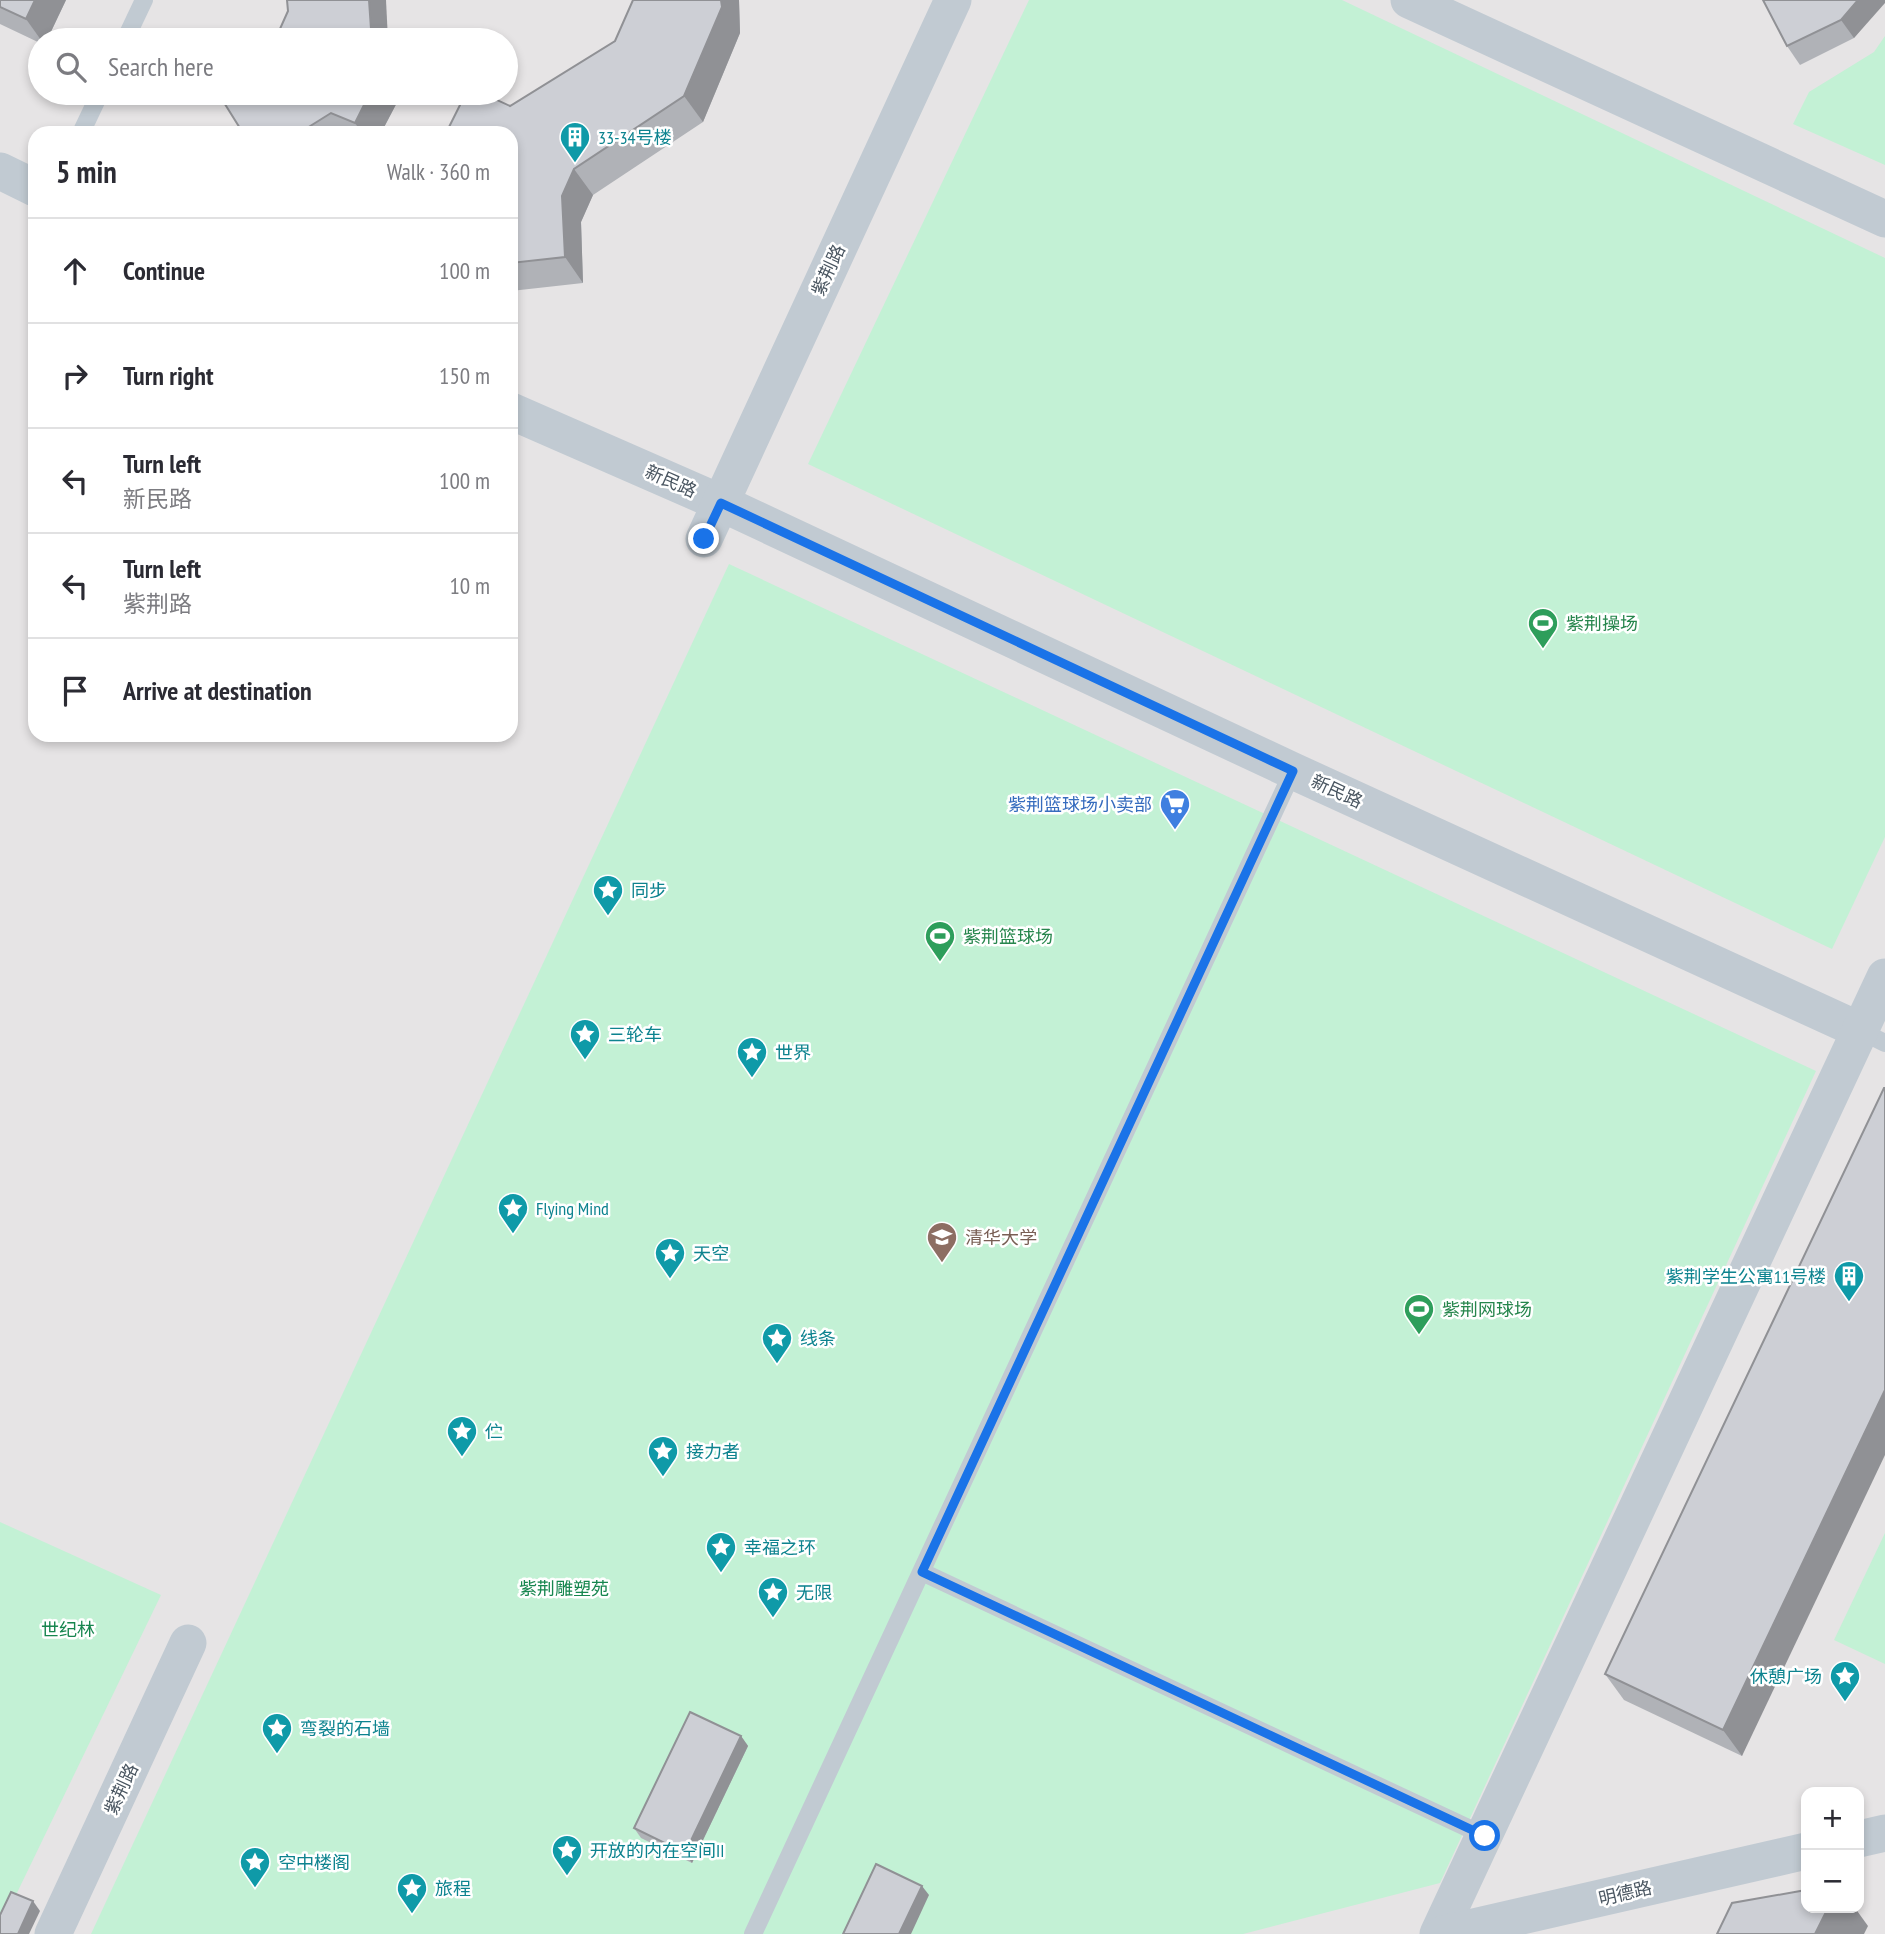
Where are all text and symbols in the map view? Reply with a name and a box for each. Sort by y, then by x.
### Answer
search box [28,28,518,105]
icon: search [52,48,90,86]
text: Search here [108,50,214,83]
building icon: 33-34号楼 [558,120,592,164]
place label: 33-34号楼 [598,126,672,149]
text: 5 min [56,152,117,191]
text: Walk · 360 m [387,157,490,186]
street label: 紫荆路 [806,241,850,299]
icon: ahead [56,252,94,290]
text: Continue [123,254,205,287]
text: 100 m [439,256,490,285]
icon: right [56,357,94,395]
text: Turn right [123,359,214,392]
text: 150 m [439,361,490,390]
text: Turn left [123,447,201,480]
street label: 新民路 [642,460,700,502]
icon: left [56,462,94,500]
text: 100 m [439,466,490,495]
text: 新民路 [123,484,192,513]
route end [688,523,719,554]
text: Turn left [123,552,201,585]
icon: left [56,567,94,605]
text: 10 m [449,571,490,600]
text: 紫荆路 [123,589,192,618]
sports icon: 紫荆操场 [1526,606,1560,650]
place label: 紫荆操场 [1566,612,1638,635]
icon: arrive [56,672,94,710]
text: Arrive at destination [123,674,312,707]
street label: 新民路 [1308,769,1366,813]
supermarket icon: 紫荆篮球场小卖部 [1158,787,1192,831]
place label: 紫荆篮球场小卖部 [1008,793,1152,816]
place icon: 同步 [591,873,625,917]
place label: 同步 [631,879,667,902]
sports icon: 紫荆篮球场 [923,919,957,963]
place label: 紫荆篮球场 [963,925,1053,948]
place icon: 三轮车 [568,1017,602,1061]
place label: 三轮车 [608,1023,662,1046]
place icon: 世界 [735,1035,769,1079]
place label: 世界 [775,1041,811,1064]
place icon: Flying Mind [496,1191,530,1235]
place label: Flying Mind [536,1197,609,1220]
school or university icon: 清华大学 [925,1220,959,1264]
place label: 清华大学 [965,1226,1037,1249]
place icon: 天空 [653,1236,687,1280]
place label: 天空 [693,1242,729,1265]
building icon: 紫荆学生公寓11号楼 [1832,1259,1866,1303]
place label: 紫荆学生公寓11号楼 [1666,1265,1826,1288]
sports icon: 紫荆网球场 [1402,1292,1436,1336]
place label: 紫荆网球场 [1442,1298,1532,1321]
place icon: 线条 [760,1321,794,1365]
place label: 线条 [800,1327,836,1350]
place icon: 伫 [445,1414,479,1458]
place label: 伫 [485,1420,503,1443]
place icon: 接力者 [646,1434,680,1478]
place label: 接力者 [686,1440,740,1463]
place icon: 幸福之环 [704,1530,738,1574]
place label: 幸福之环 [744,1536,816,1559]
place icon: 无限 [756,1575,790,1619]
park label: 紫荆雕塑苑 [519,1577,609,1600]
place label: 无限 [796,1581,832,1604]
park label: 世纪林 [41,1618,95,1641]
place icon: 休憩广场 [1828,1659,1862,1703]
place label: 休憩广场 [1750,1665,1822,1688]
place icon: 弯裂的石墙 [260,1711,294,1755]
place label: 弯裂的石墙 [300,1717,390,1740]
street label: 紫荆路 [99,1760,143,1818]
map controls [1801,1787,1864,1913]
button: + [1801,1787,1864,1850]
route start [1469,1820,1500,1851]
place icon: 开放的内在空间II [550,1833,584,1877]
place label: 开放的内在空间II [590,1839,724,1862]
place icon: 空中楼阁 [238,1845,272,1889]
button: − [1801,1850,1864,1913]
place label: 空中楼阁 [278,1851,350,1874]
place icon: 旅程 [395,1871,429,1915]
street label: 明德路 [1596,1876,1654,1910]
place label: 旅程 [435,1877,471,1900]

